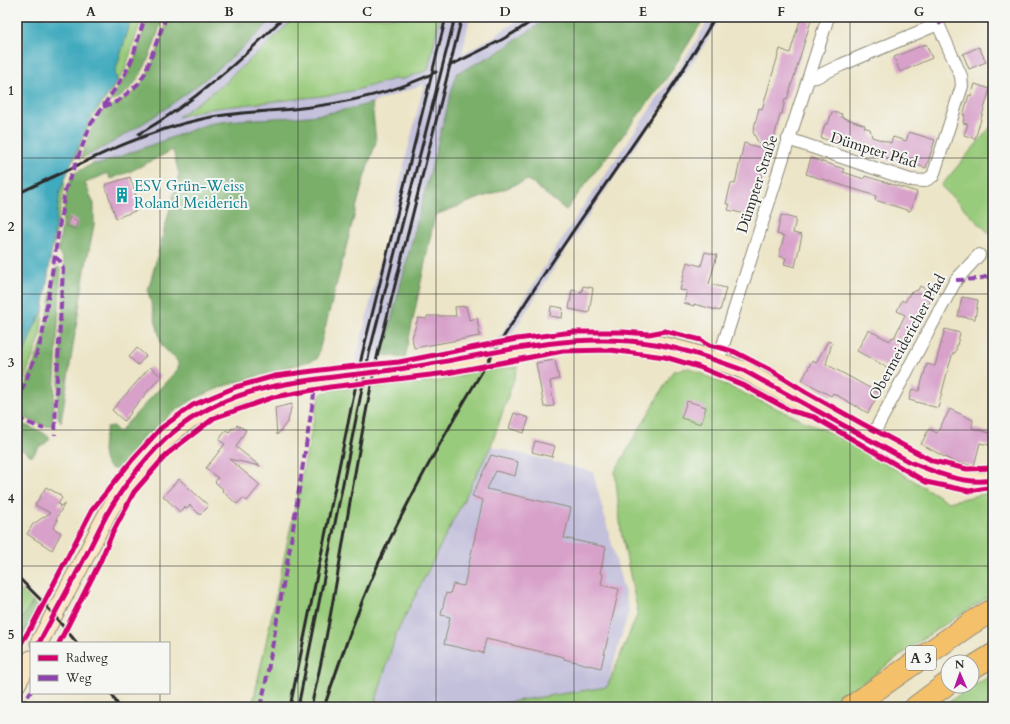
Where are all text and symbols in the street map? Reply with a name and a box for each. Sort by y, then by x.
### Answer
text: A [86,3,96,21]
text: B [224,3,234,21]
text: C [362,3,372,21]
text: D [499,3,511,21]
text: E [639,3,647,21]
text: F [777,3,785,21]
text: G [914,3,925,21]
text: 1 [8,82,14,100]
street label: Dümpter Pfad [828,127,920,173]
street label: Dümpter Straße [732,132,782,236]
place label: ESV Grün-Weiss Roland Meiderich [134,176,249,213]
building icon: ESV Grün-Weiss Roland Meiderich [113,186,131,204]
text: 2 [8,218,15,236]
street label: Obermeidericher Pfad [864,271,950,403]
text: 3 [8,354,15,372]
text: 4 [8,490,15,508]
text: 5 [8,626,14,644]
legend [30,642,170,694]
road number: A 3 [906,646,936,670]
text: Radweg [66,650,108,666]
north arrow [940,654,980,694]
text: N [955,657,965,672]
text: Weg [65,670,92,686]

